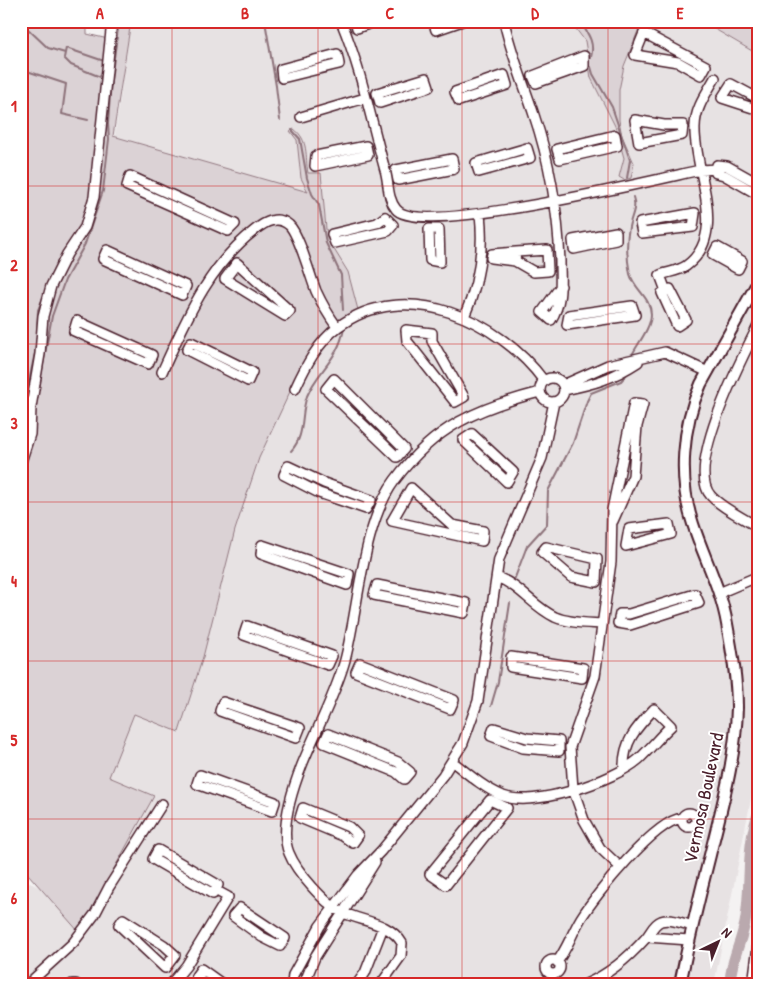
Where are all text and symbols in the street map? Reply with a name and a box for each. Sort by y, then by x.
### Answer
text: A [96,2,104,24]
text: B [241,2,249,24]
text: C [386,2,395,24]
text: D [531,2,539,24]
text: E [676,2,684,24]
text: 1 [11,95,17,117]
text: 2 [10,254,18,276]
text: 3 [10,412,18,434]
text: 4 [11,570,17,592]
text: 5 [11,729,18,751]
street label: Vermosa Boulevard [677,730,730,866]
text: 6 [11,887,18,909]
north arrow [692,918,742,968]
text: N [718,923,737,942]

